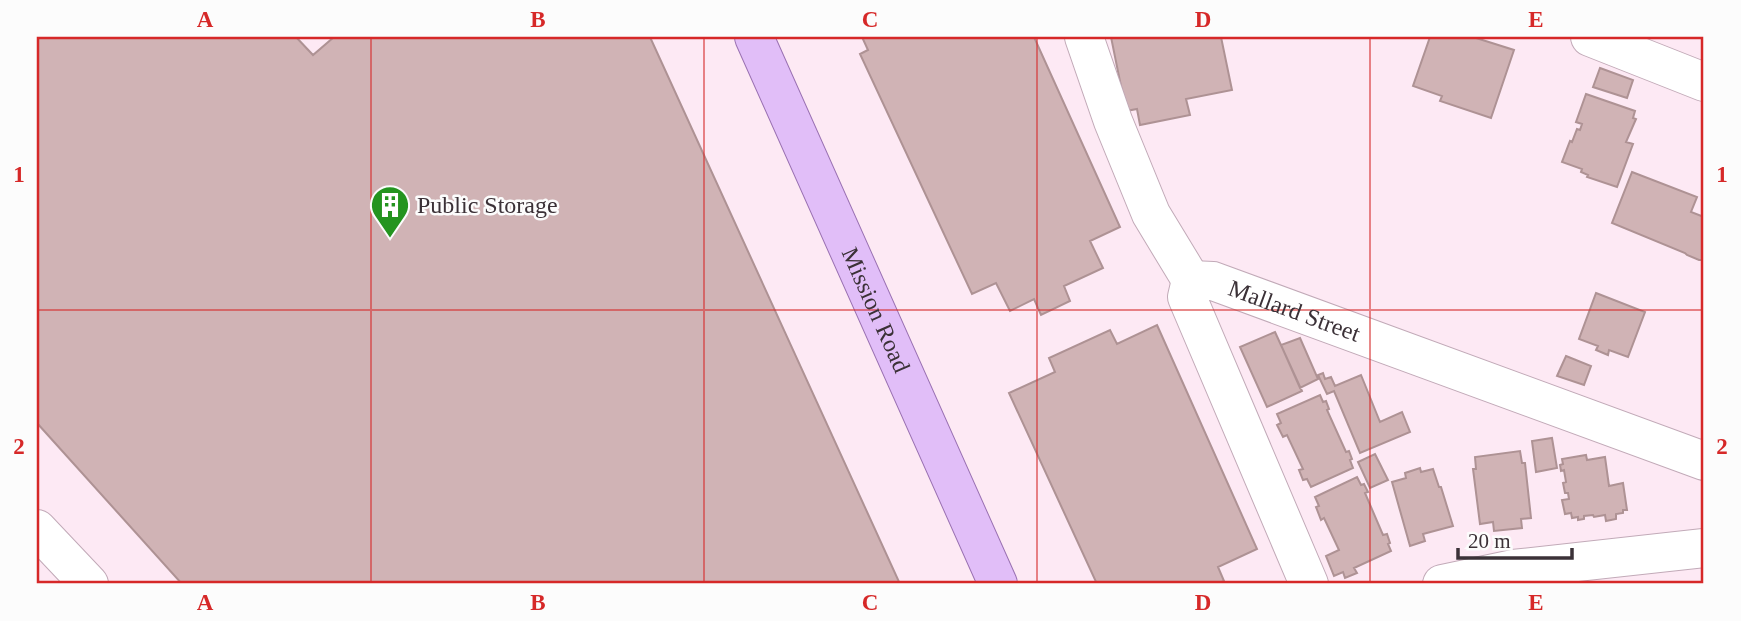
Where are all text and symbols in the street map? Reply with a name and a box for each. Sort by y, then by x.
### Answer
text: A [197,7,214,32]
text: B [530,7,546,32]
text: C [862,7,878,32]
text: D [1195,7,1211,32]
text: E [1528,7,1544,32]
text: 1 [13,162,25,187]
text: 1 [1716,162,1728,187]
building icon: Public Storage [369,184,411,239]
place label: Public Storage [417,192,558,218]
street label: Mission Road [837,244,915,377]
street label: Mallard Street [1225,275,1364,347]
text: 2 [13,434,25,459]
text: 2 [1716,434,1728,459]
scale bar [1458,516,1571,560]
text: 20 m [1468,529,1511,553]
text: A [197,590,214,615]
text: B [530,590,546,615]
text: C [862,590,878,615]
text: D [1195,590,1211,615]
text: E [1528,590,1544,615]

